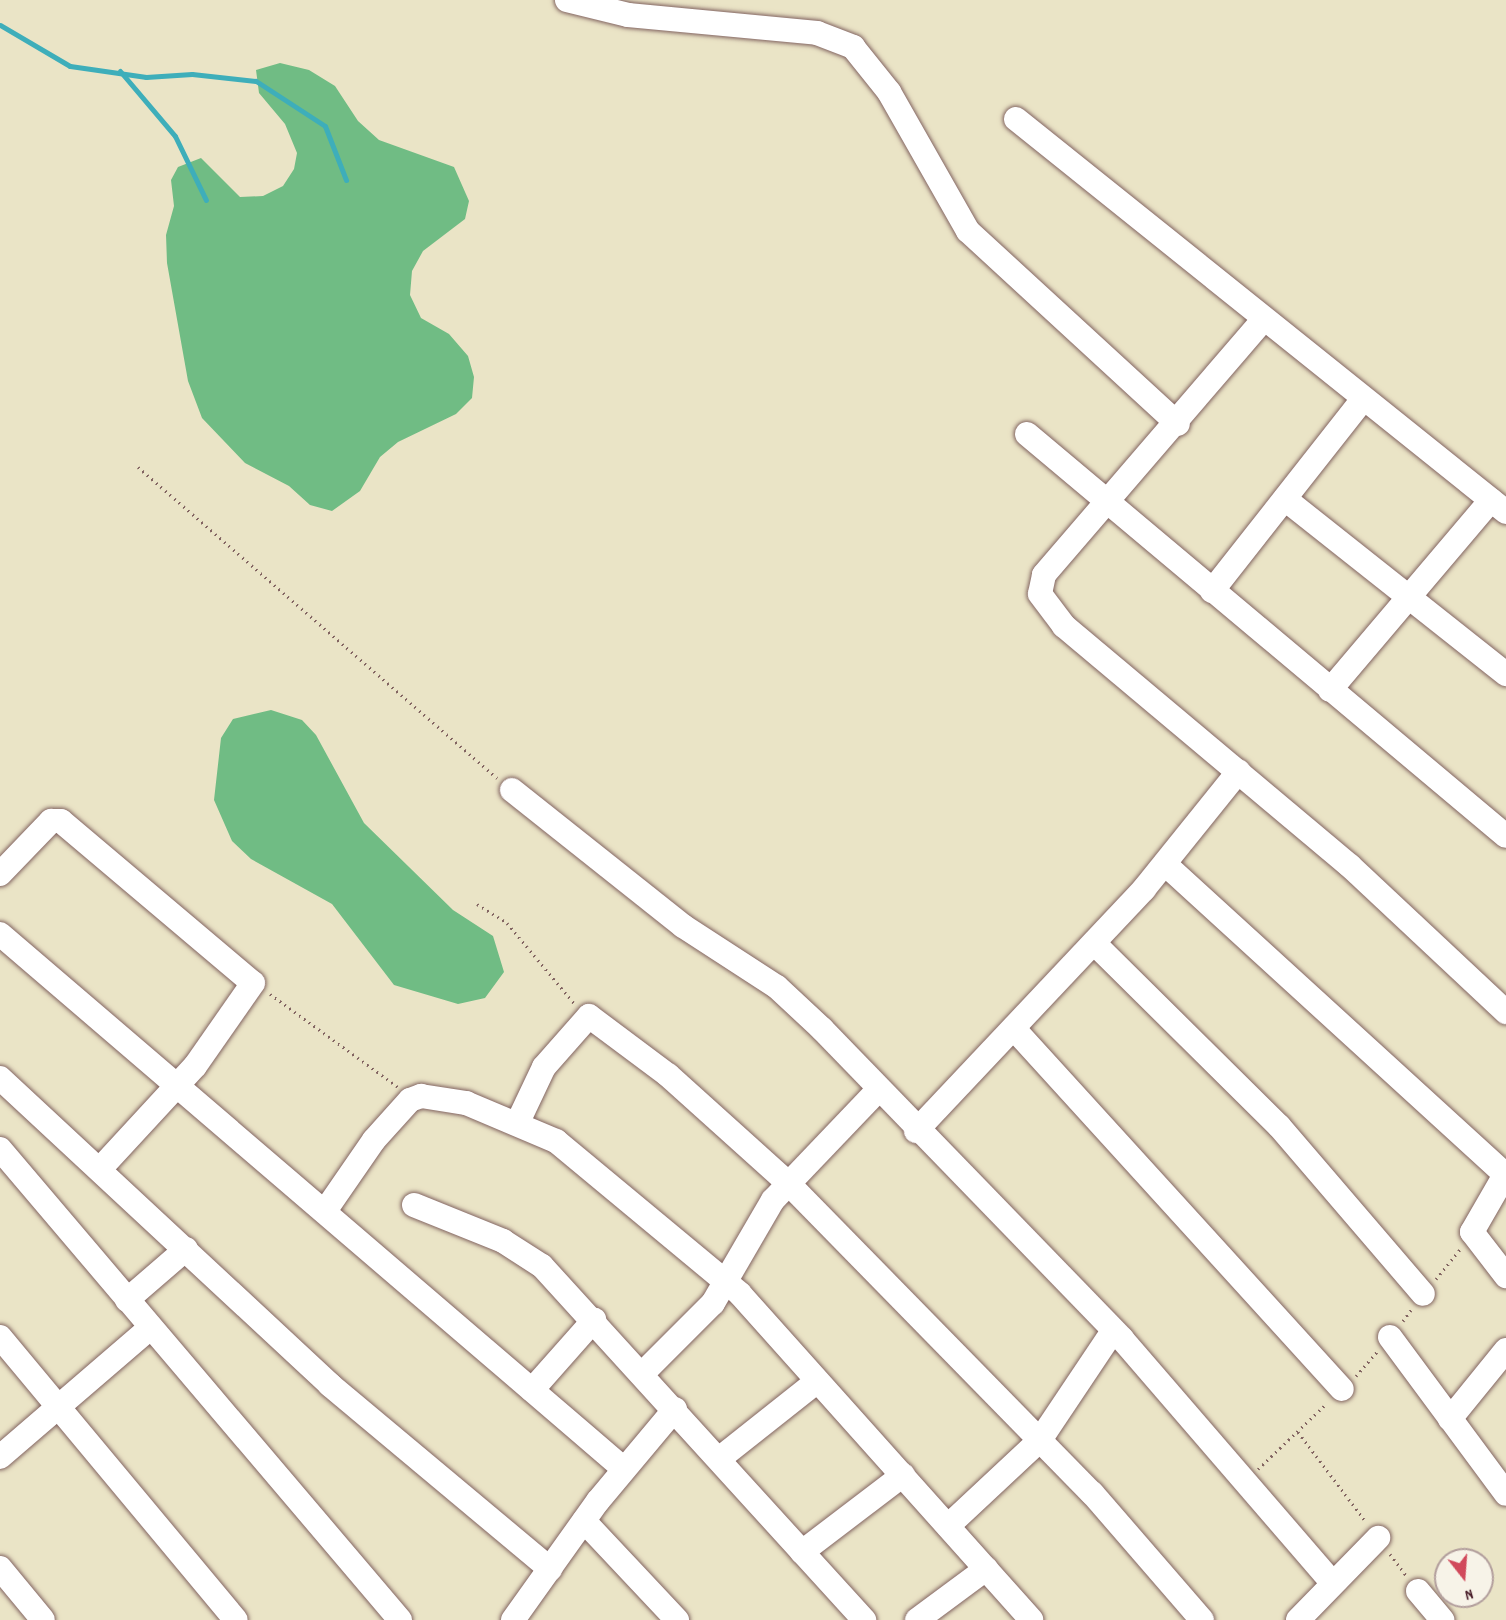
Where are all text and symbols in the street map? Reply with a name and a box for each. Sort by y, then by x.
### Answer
north arrow [1434,1548,1494,1608]
text: N [1462,1582,1476,1606]

